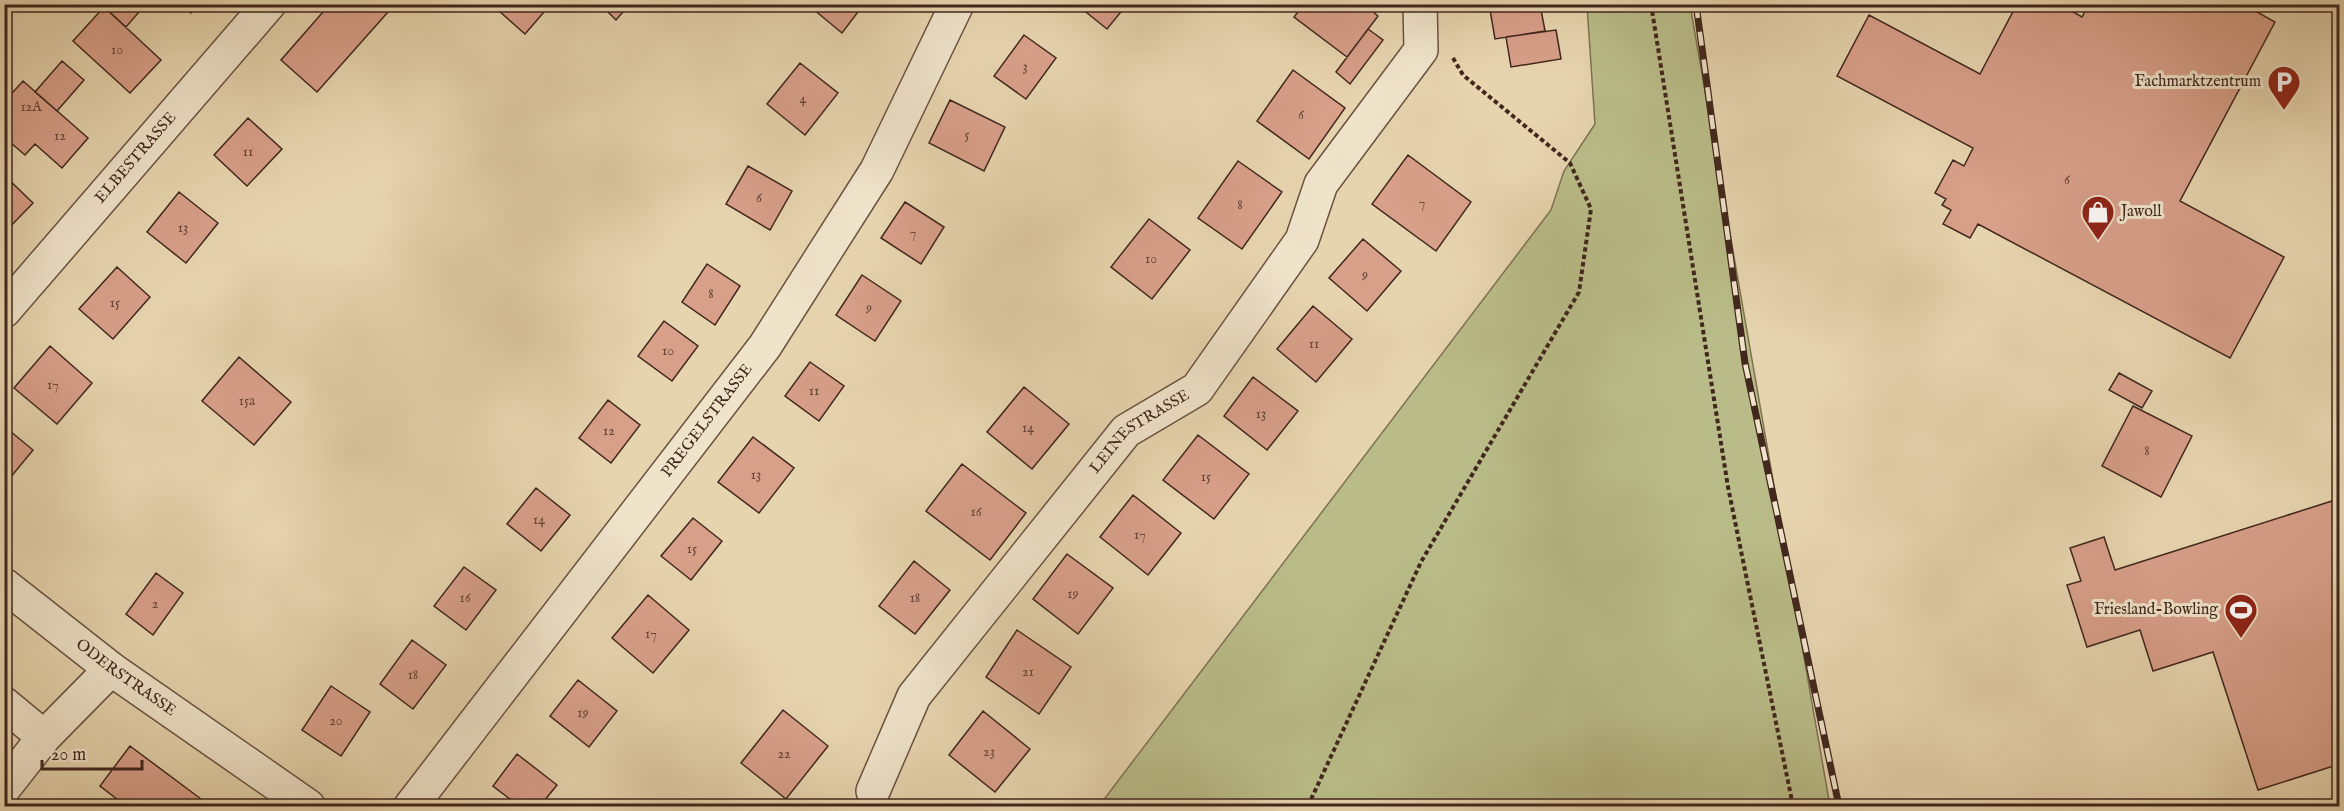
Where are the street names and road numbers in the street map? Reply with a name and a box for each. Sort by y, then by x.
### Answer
street label: ELBESTRASSE [91,108,181,208]
street label: PREGELSTRASSE [657,360,757,482]
street label: LEINESTRASSE [1086,386,1193,478]
street label: ODERSTRASSE [71,635,180,721]

